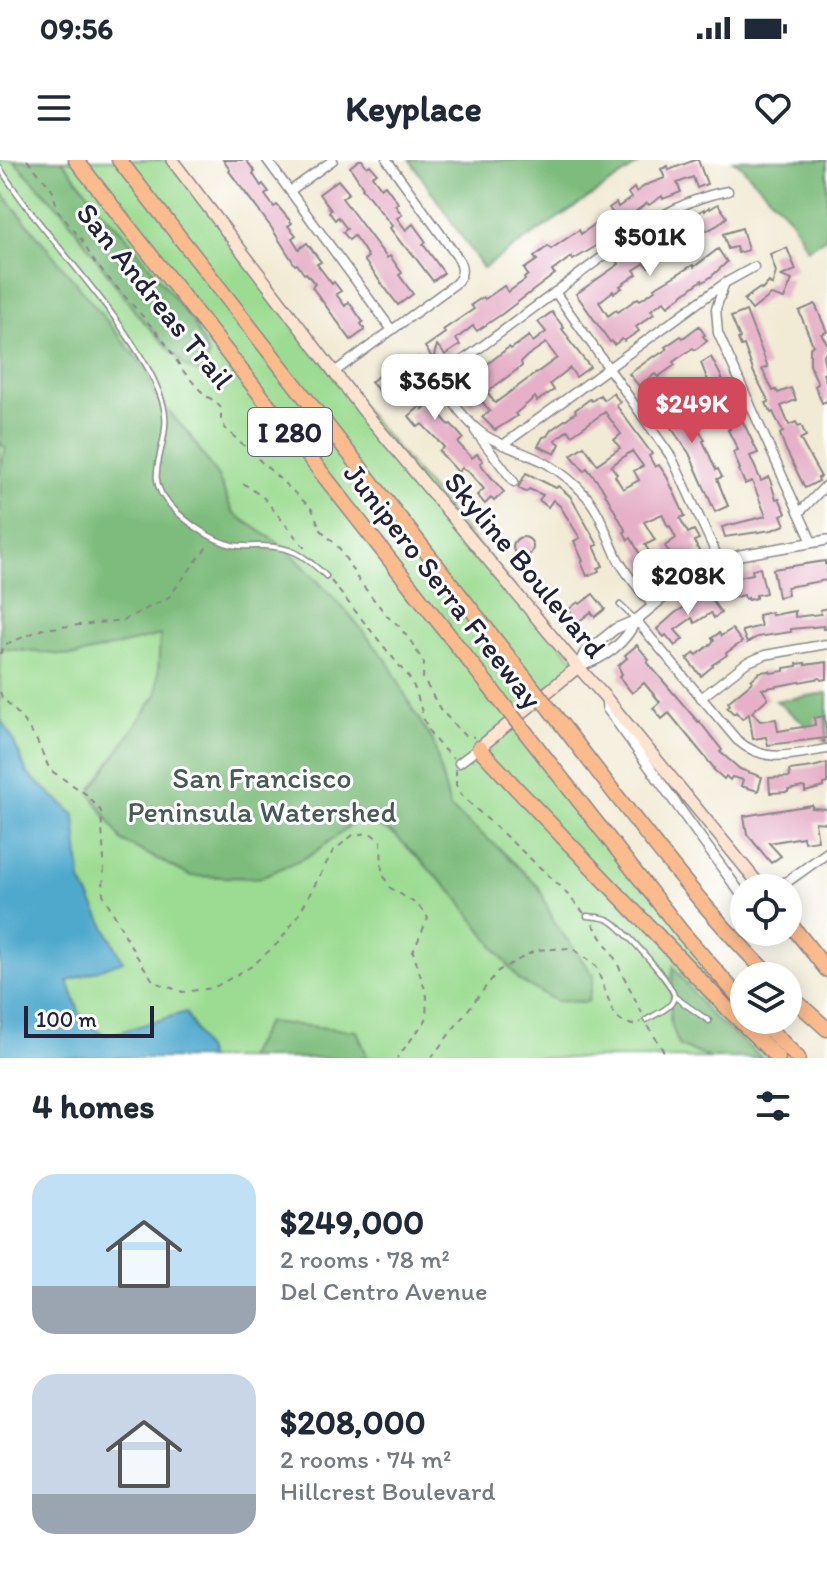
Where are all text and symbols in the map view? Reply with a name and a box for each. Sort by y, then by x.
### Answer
text: 09:56 [40,10,113,47]
icon: menu [32,86,76,130]
icon: heart [751,86,795,130]
text: Keyplace [345,87,482,130]
street label: San Andreas Trail [69,195,242,397]
pin: $501K [594,210,706,278]
text: $501K [614,220,686,252]
pin: $365K [379,354,491,422]
text: $365K [399,364,471,396]
pin: $249K [636,377,748,445]
text: $249K [656,387,728,419]
road number: I 280 [248,408,332,456]
street label: Junipero Serra Freeway [336,455,551,716]
street label: Skyline Boulevard [437,464,614,665]
pin: $208K [632,549,744,617]
text: $208K [651,559,725,591]
park label: San Francisco Peninsula Watershed [127,759,397,830]
map controls [730,874,802,1034]
button: locate [730,874,802,946]
button: layers [730,962,802,1034]
scale bar [24,1002,154,1038]
text: 100 m [36,1006,97,1033]
icon: filters [751,1084,795,1128]
text: 4 homes [32,1086,155,1127]
text: $249,000 [280,1202,424,1243]
icon: home [96,1206,192,1302]
text: 2 rooms · 78 m² [280,1243,450,1275]
text: Del Centro Avenue [280,1275,487,1307]
text: $208,000 [280,1402,426,1443]
icon: home [96,1406,192,1502]
text: 2 rooms · 74 m² [280,1443,451,1475]
text: Hillcrest Boulevard [280,1475,496,1507]

